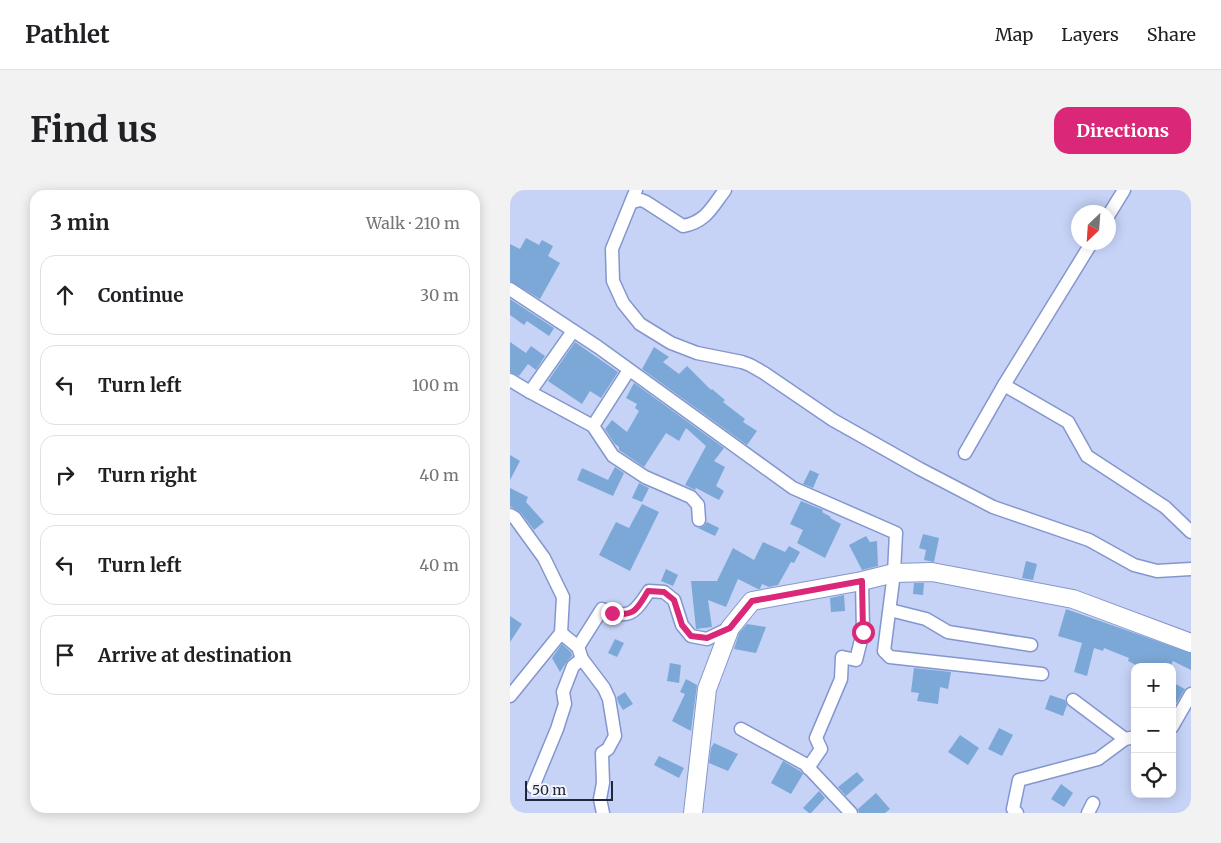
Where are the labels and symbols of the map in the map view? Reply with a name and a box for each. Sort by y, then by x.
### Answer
north arrow [1071,205,1116,250]
route end [601,602,624,625]
route start [852,621,875,644]
scale bar [525,778,612,801]

